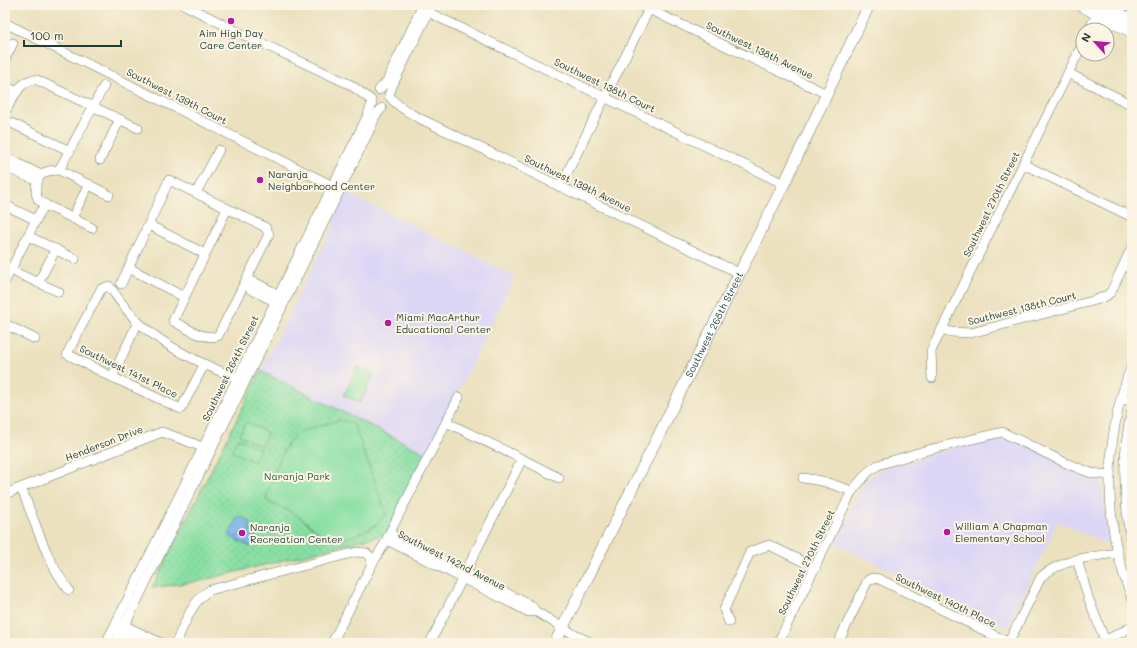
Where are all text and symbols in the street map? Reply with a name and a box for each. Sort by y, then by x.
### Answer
marker: Aim High Day Care Center [226,16,236,26]
street label: Southwest 138th Avenue [704,18,816,82]
scale bar [24,22,121,48]
north arrow [1075,22,1115,62]
place label: Aim High Day Care Center [199,26,263,52]
text: 100 m [30,27,64,43]
text: N [1077,30,1094,44]
street label: Southwest 138th Court [552,54,658,116]
street label: Southwest 139th Court [124,65,230,127]
street label: Southwest 270th Street [959,149,1023,259]
street label: Southwest 139th Avenue [522,151,634,215]
place label: Naranja Neighborhood Center [268,167,375,193]
marker: Naranja Neighborhood Center [255,175,265,185]
street label: Southwest 268th Street [682,269,746,380]
street label: Southwest 138th Court [966,288,1078,328]
place label: Miami MacArthur Educational Center [396,310,491,336]
street label: Southwest 264th Street [198,313,262,423]
marker: Miami MacArthur Educational Center [383,318,393,328]
street label: Southwest 141st Place [78,341,180,401]
street label: Henderson Drive [63,422,145,464]
park label: Naranja Park [264,469,330,483]
street label: Southwest 270th Street [774,507,838,617]
place label: William A Chapman Elementary School [955,519,1047,545]
place label: Naranja Recreation Center [250,520,343,546]
street label: Southwest 142nd Avenue [396,527,508,593]
marker: William A Chapman Elementary School [942,527,952,537]
marker: Naranja Recreation Center [237,528,247,538]
street label: Southwest 140th Place [893,570,999,630]

